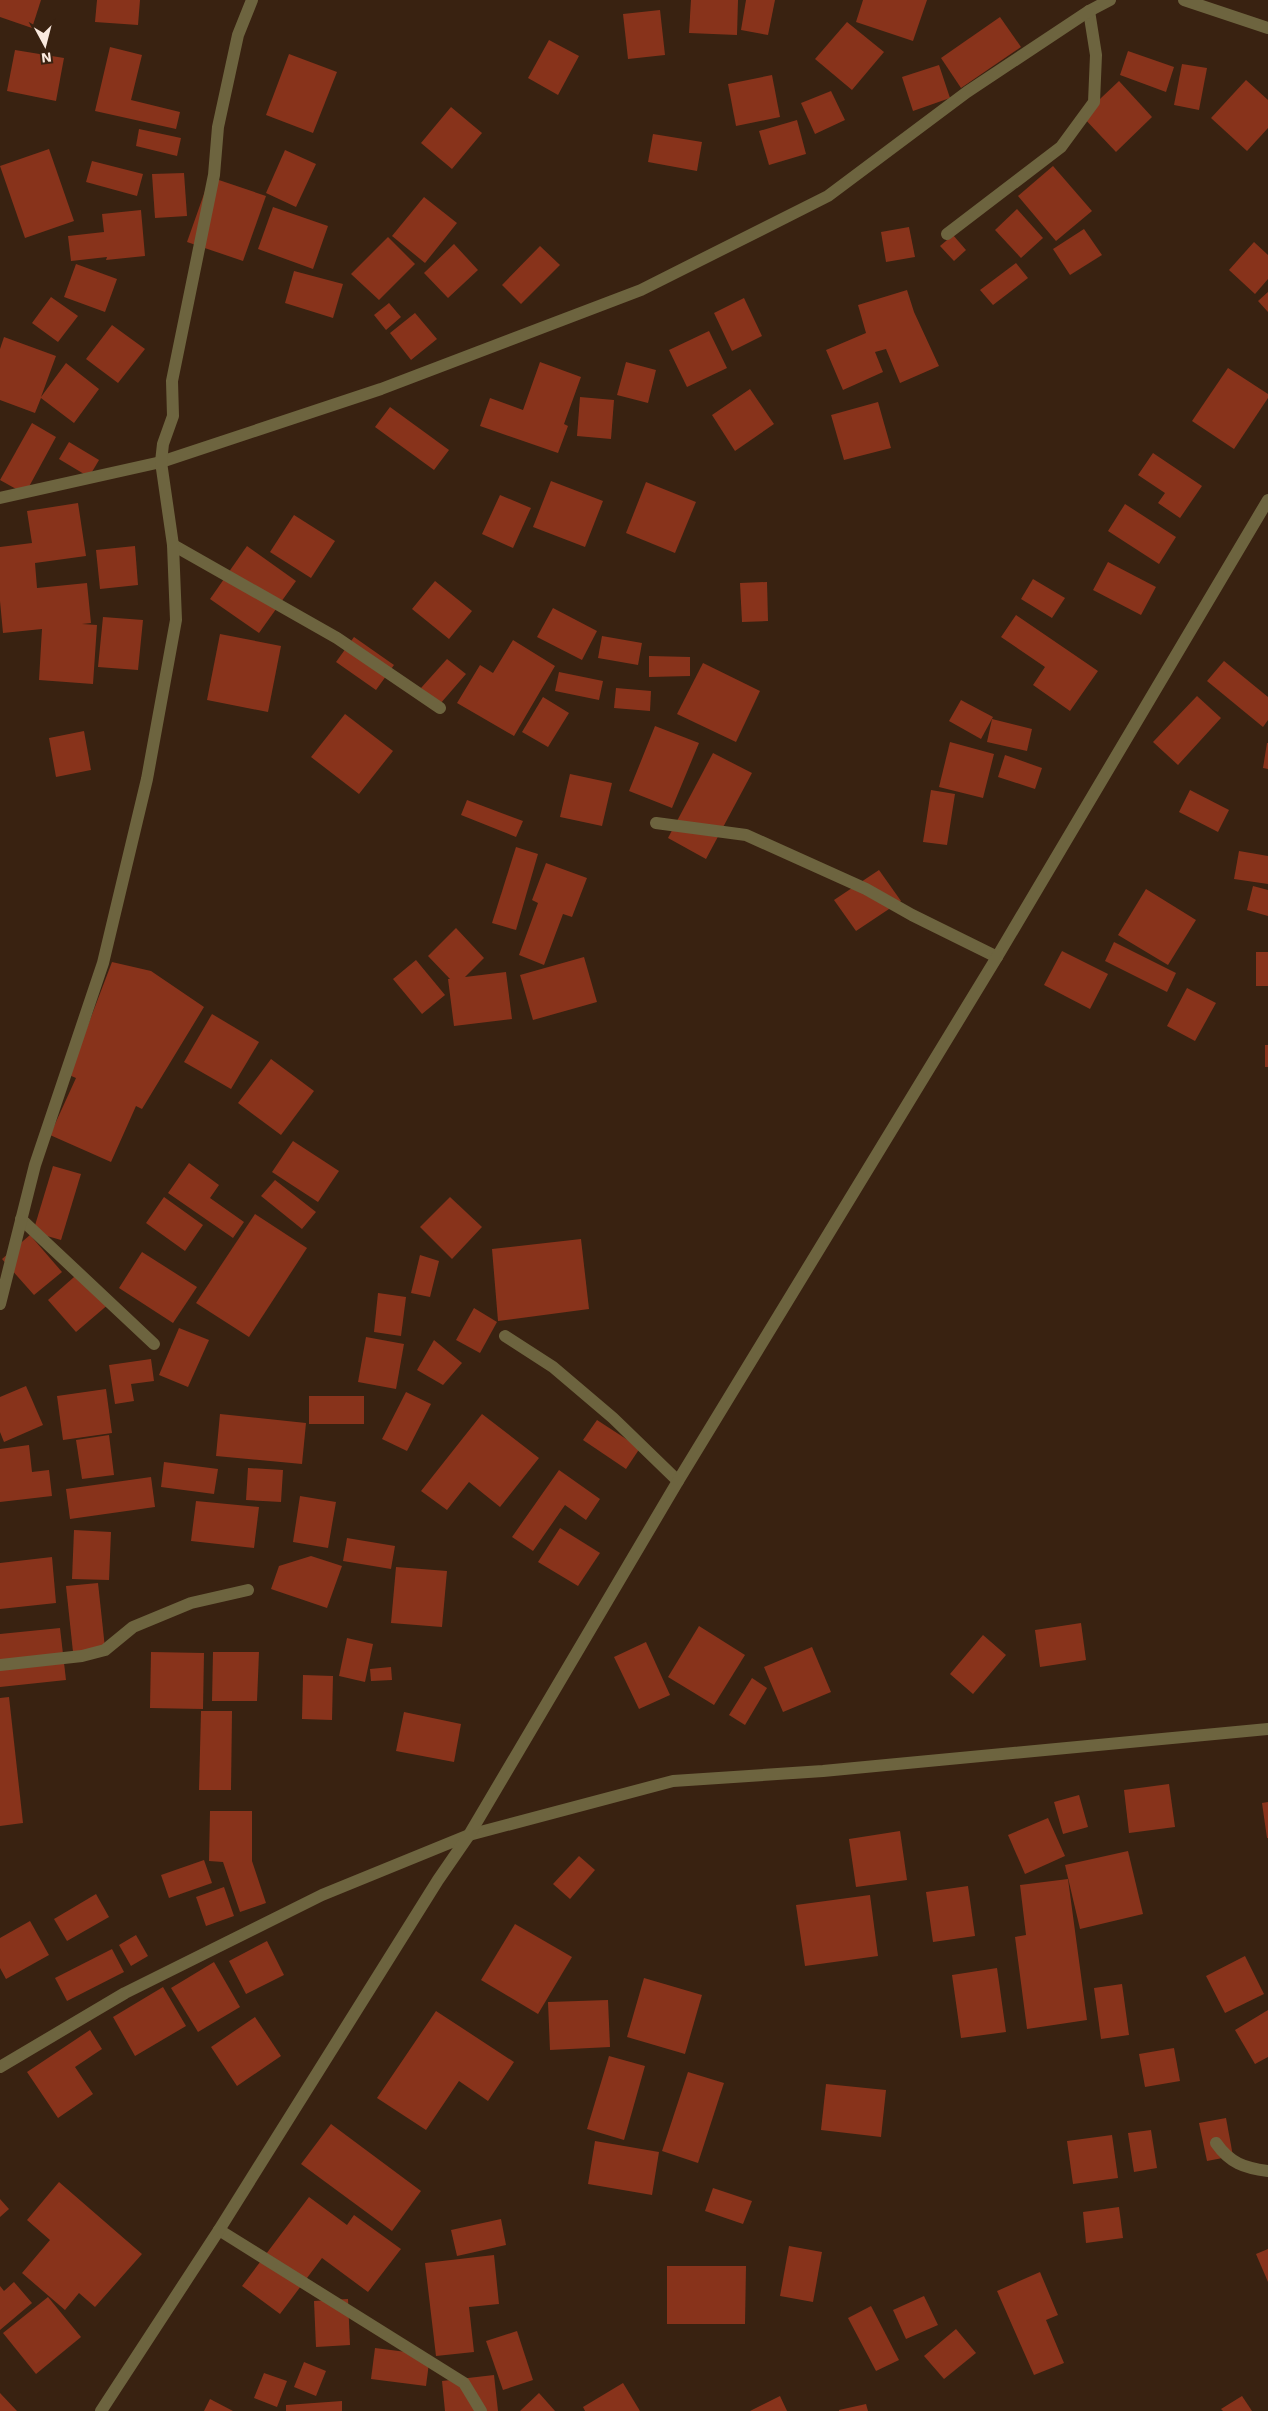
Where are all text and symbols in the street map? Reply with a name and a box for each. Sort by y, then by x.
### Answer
north arrow [20,20,70,70]
text: N [40,49,53,66]

